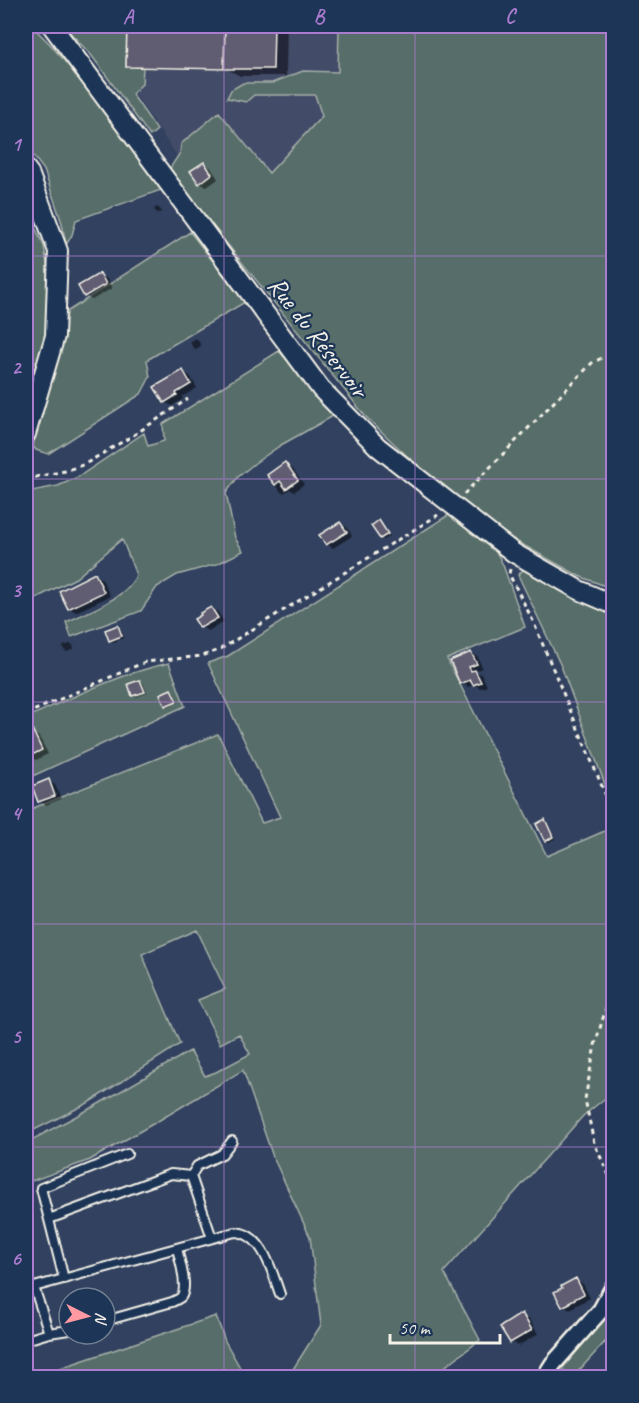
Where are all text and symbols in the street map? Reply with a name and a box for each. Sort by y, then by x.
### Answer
text: A [123,4,135,29]
text: B [314,4,326,29]
text: C [505,4,517,29]
text: 1 [12,132,23,157]
street label: Rue du Réservoir [260,270,377,406]
text: 2 [12,355,23,380]
text: 3 [12,578,23,603]
text: 4 [12,801,24,826]
text: 5 [12,1024,23,1049]
text: 6 [11,1246,22,1271]
north arrow [57,1286,117,1346]
scale bar [390,1307,500,1345]
text: N [90,1311,111,1327]
text: 50 m [399,1317,432,1339]

